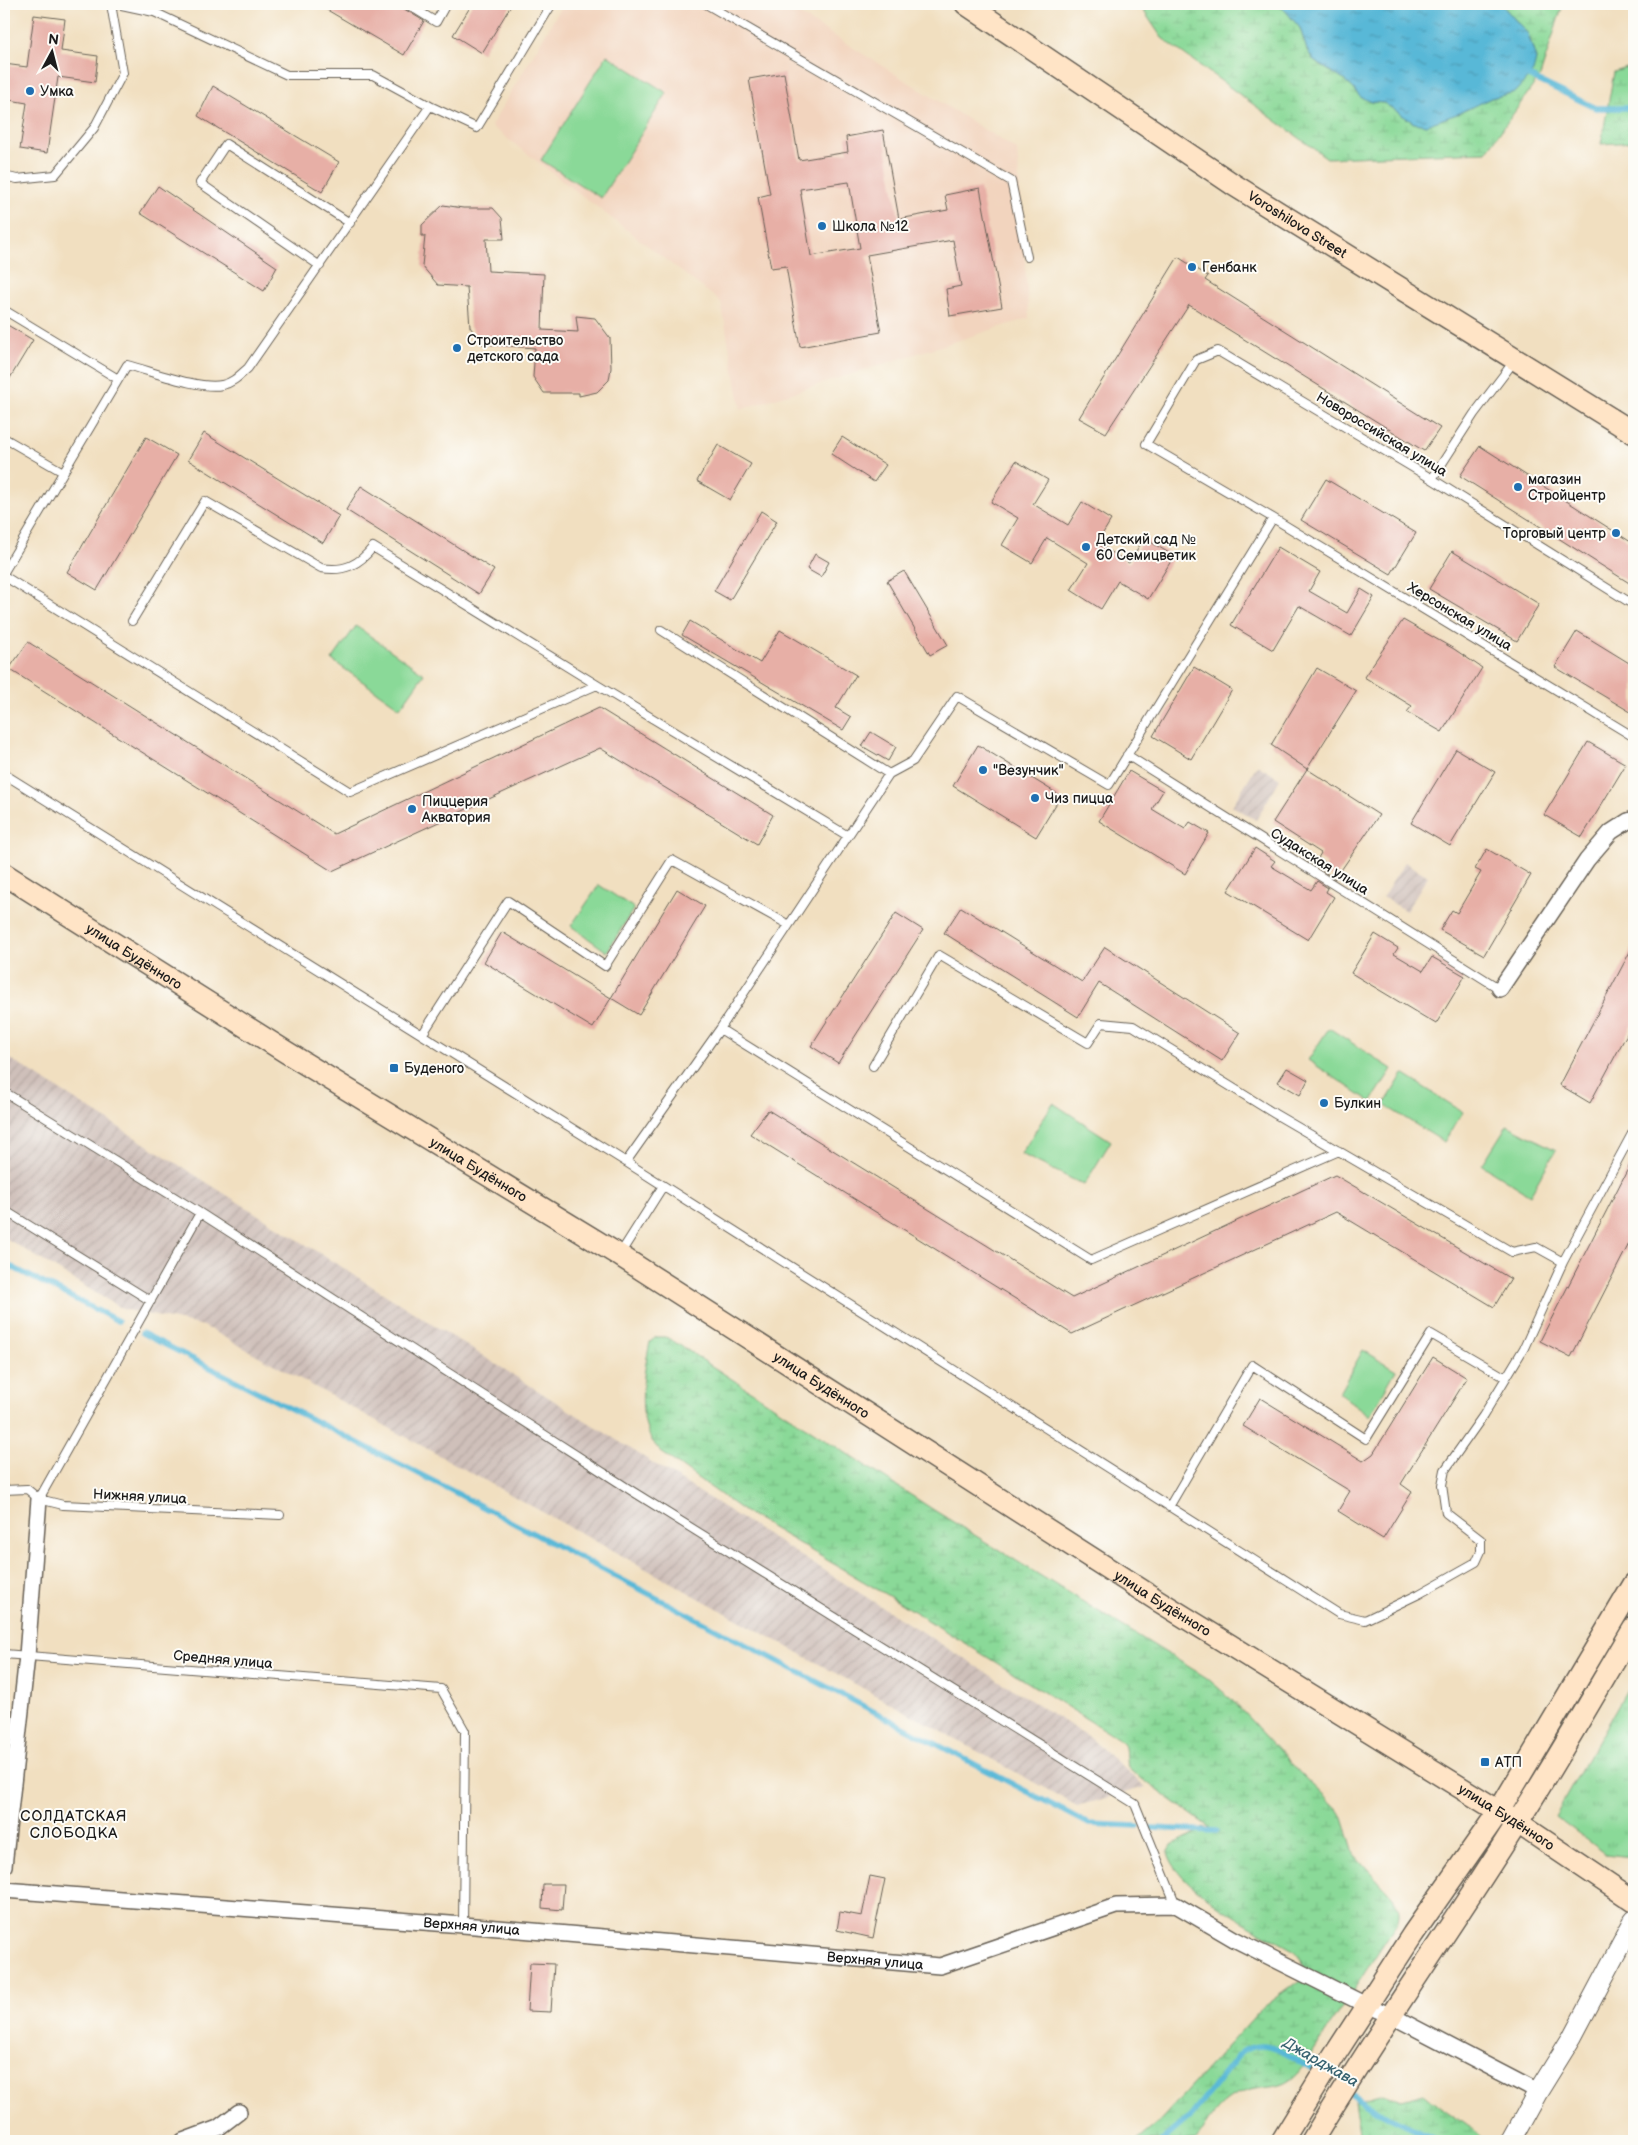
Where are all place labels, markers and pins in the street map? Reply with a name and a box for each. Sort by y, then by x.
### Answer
place label: Умка [40,83,75,100]
marker: Умка [24,85,36,97]
place label: Школа №12 [832,218,909,235]
marker: Школа №12 [816,220,828,232]
place label: Генбанк [1202,259,1257,276]
marker: Генбанк [1186,261,1198,273]
place label: Строительство детского сада [467,332,563,365]
marker: Строительство детского сада [451,342,463,354]
place label: магазин Стройцентр [1528,471,1606,504]
marker: магазин Стройцентр [1512,481,1524,493]
place label: Торговый центр [1503,525,1606,542]
marker: Торговый центр [1610,527,1622,539]
place label: Детский сад № 60 Семицветик [1096,531,1197,564]
marker: Детский сад № 60 Семицветик [1080,541,1092,553]
place label: "Везунчик" [993,762,1064,779]
marker: "Везунчик" [977,764,989,776]
place label: Чиз пицца [1045,790,1114,807]
marker: Чиз пицца [1029,792,1041,804]
place label: Пиццерия Акватория [421,793,491,826]
marker: Пиццерия Акватория [406,803,418,815]
place label: Буденого [404,1060,464,1077]
marker: Буденого [388,1062,400,1074]
place label: Булкин [1334,1095,1381,1112]
marker: Булкин [1318,1097,1330,1109]
place label: АТП [1494,1754,1522,1771]
marker: АТП [1479,1756,1491,1768]

